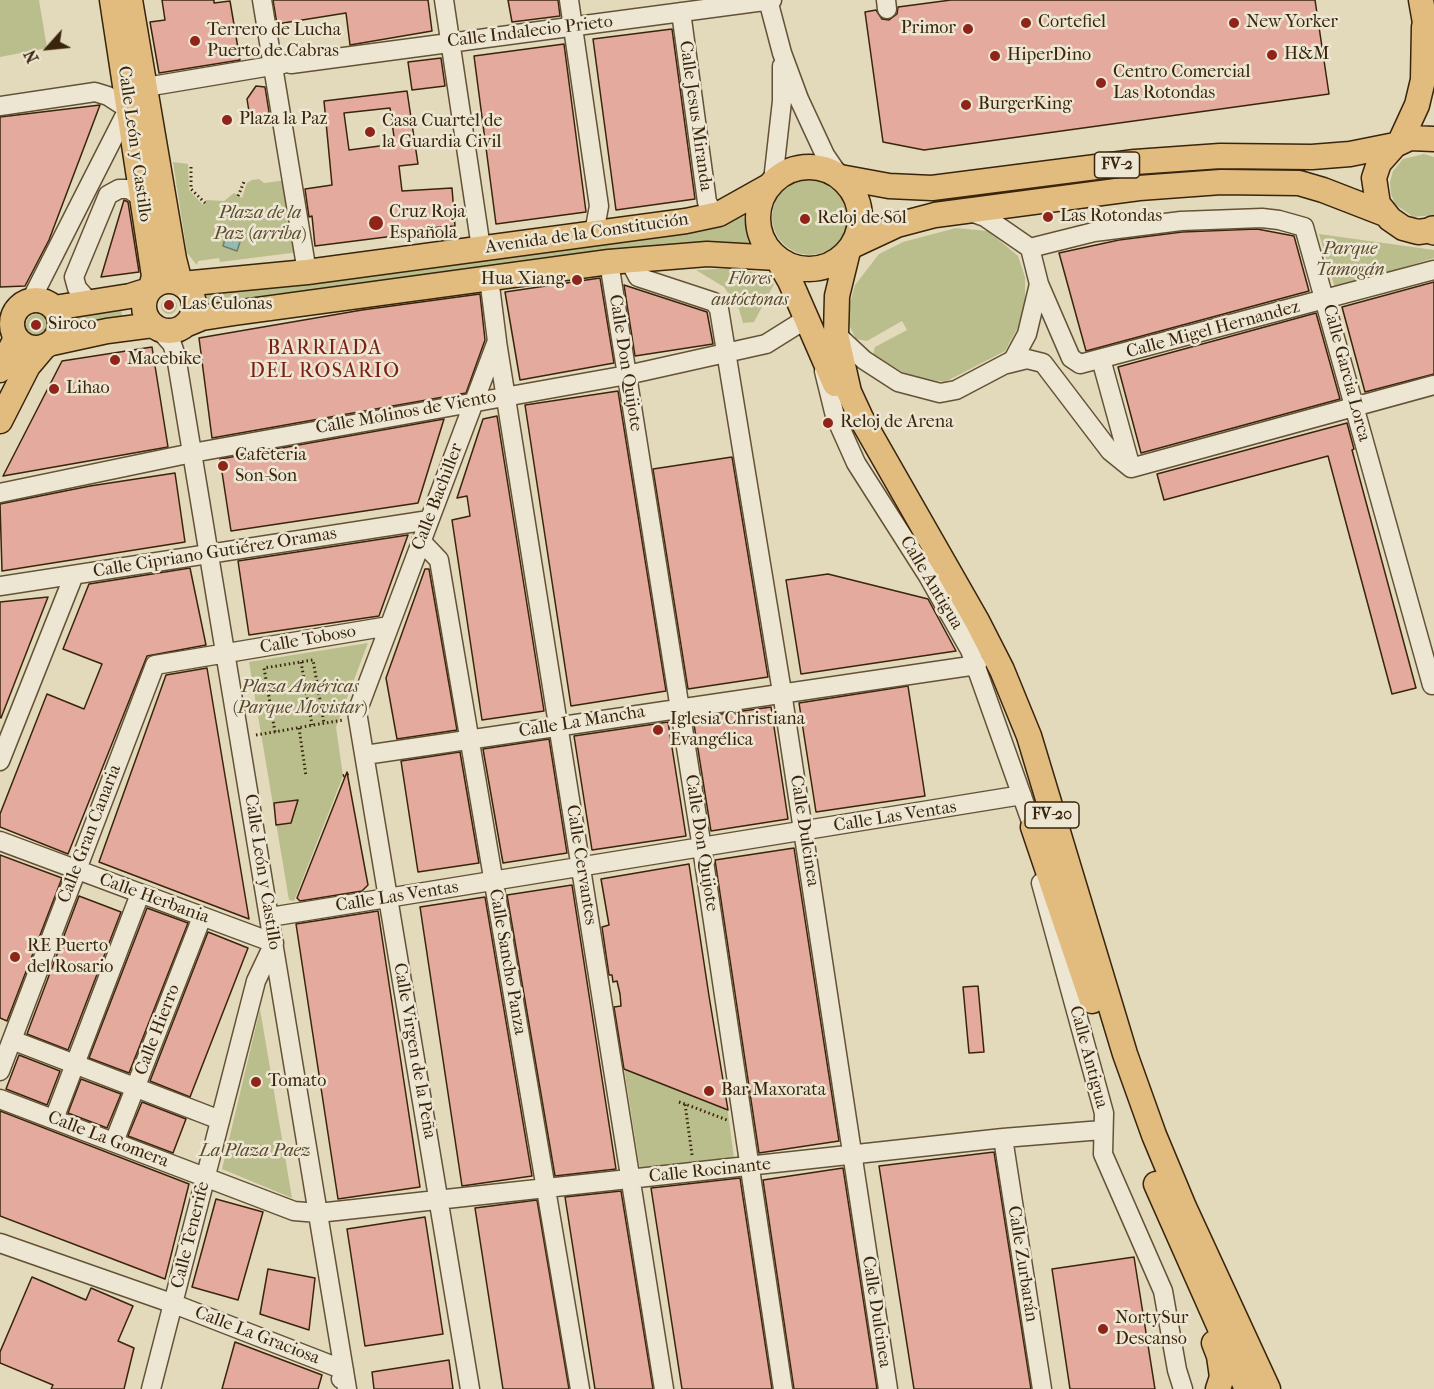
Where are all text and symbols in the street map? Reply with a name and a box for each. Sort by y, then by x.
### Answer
street label: Calle Indalecio Prieto [446,11,614,53]
place label: Cortefiel [1038,12,1106,34]
place label: New Yorker [1246,12,1338,34]
marker: Cortefiel [1019,16,1033,30]
marker: New Yorker [1227,16,1241,30]
north arrow [18,18,78,78]
place label: Primor [901,18,956,40]
place label: Terrero de Lucha Puerto de Cabras [207,20,341,63]
marker: Primor [961,22,975,36]
marker: Terrero de Lucha Puerto de Cabras [188,34,202,48]
street label: Calle Jesus Miranda [674,39,716,193]
place label: H&M [1284,44,1329,66]
place label: HiperDino [1007,45,1091,67]
text: N [20,47,43,66]
marker: H&M [1265,48,1279,62]
marker: HiperDino [988,49,1002,63]
place label: Centro Comercial Las Rotondas [1113,62,1250,104]
street label: Calle León y Castillo [112,65,156,223]
marker: Centro Comercial Las Rotondas [1094,76,1108,90]
place label: BurgerKing [978,94,1072,116]
marker: BurgerKing [959,98,973,112]
place label: Plaza la Paz [239,109,327,131]
place label: Casa Cuartel de la Guardia Civil [382,111,502,154]
marker: Plaza la Paz [220,113,234,127]
marker: Casa Cuartel de la Guardia Civil [363,125,377,139]
road number: FV-2 [1094,152,1140,178]
place label: Cruz Roja Española [389,202,466,244]
park label: Plaza de la Paz (arriba) [214,203,306,246]
place label: Las Rotondas [1060,206,1162,228]
place label: Reloj de Sol [817,208,907,230]
street label: Avenida de la Constitución [484,209,690,259]
marker: Las Rotondas [1041,210,1055,224]
marker: Reloj de Sol [798,212,812,226]
marker: Cruz Roja Española [367,214,385,232]
park label: Parque Tamogán [1315,239,1385,282]
place label: Hua Xiang [481,269,565,291]
park label: Flores autóctonas [711,269,789,312]
marker: Hua Xiang [570,273,584,287]
street label: Calle Don Quijote [604,293,646,433]
place label: Las Culonas [181,294,272,316]
street label: Calle Migel Hernandez [1124,296,1302,364]
marker: Las Culonas [162,298,176,312]
street label: Calle Garcia Lorca [1317,302,1375,444]
place label: Siroco [48,314,96,336]
marker: Siroco [29,318,43,332]
district label: BARRIADA DEL ROSARIO [250,337,400,384]
place label: Macebike [127,349,201,371]
marker: Macebike [108,353,122,367]
place label: Lihao [66,378,110,400]
marker: Lihao [47,382,61,396]
street label: Calle Molinos de Viento [314,386,498,440]
place label: Reloj de Arena [840,412,953,434]
marker: Reloj de Arena [821,416,835,430]
street label: Calle Bachiller [408,441,468,553]
place label: Cafeteria Son-Son [235,445,307,488]
marker: Cafeteria Son-Son [216,459,230,473]
street label: Calle Cipriano Gutiérez Oramas [92,523,338,583]
street label: Calle Antigua [895,532,967,634]
street label: Calle Toboso [258,621,358,659]
park label: Plaza Américas (Parque Movistar) [233,677,367,720]
street label: Calle La Mancha [517,701,647,743]
place label: Iglesia Christiana Evangélica [670,709,805,752]
marker: Iglesia Christiana Evangélica [651,723,665,737]
street label: Calle Gran Canaria [54,762,126,906]
street label: Calle Don Quijote [680,773,722,913]
street label: Calle Dulcinea [785,774,823,888]
street label: Calle León y Castillo [239,793,285,951]
street label: Calle Las Ventas [832,797,958,837]
road number: FV-20 [1025,802,1079,828]
street label: Calle Cervantes [561,803,601,927]
street label: Calle Herbania [96,869,212,929]
street label: Calle Las Ventas [334,877,460,917]
street label: Calle Sancho Panza [484,887,530,1037]
place label: RE Puerto del Rosario [27,936,113,978]
marker: RE Puerto del Rosario [8,950,22,964]
street label: Calle Virgen de la Peña [388,961,440,1141]
street label: Calle Hierro [131,981,185,1079]
street label: Calle Antigua [1064,1003,1112,1111]
place label: Tomato [268,1071,326,1093]
marker: Tomato [249,1075,263,1089]
place label: Bar Maxorata [721,1080,826,1102]
marker: Bar Maxorata [702,1084,716,1098]
street label: Calle La Gomera [45,1107,171,1173]
park label: La Plaza Paez [199,1141,311,1163]
street label: Calle Rocinante [648,1154,772,1188]
street label: Calle Tenerife [167,1179,215,1291]
street label: Calle Zurbarán [1002,1204,1042,1324]
street label: Calle Dulcinea [857,1255,895,1369]
street label: Calle La Graciosa [191,1302,323,1370]
place label: NortySur Descanso [1115,1308,1188,1350]
marker: NortySur Descanso [1096,1322,1110,1336]

